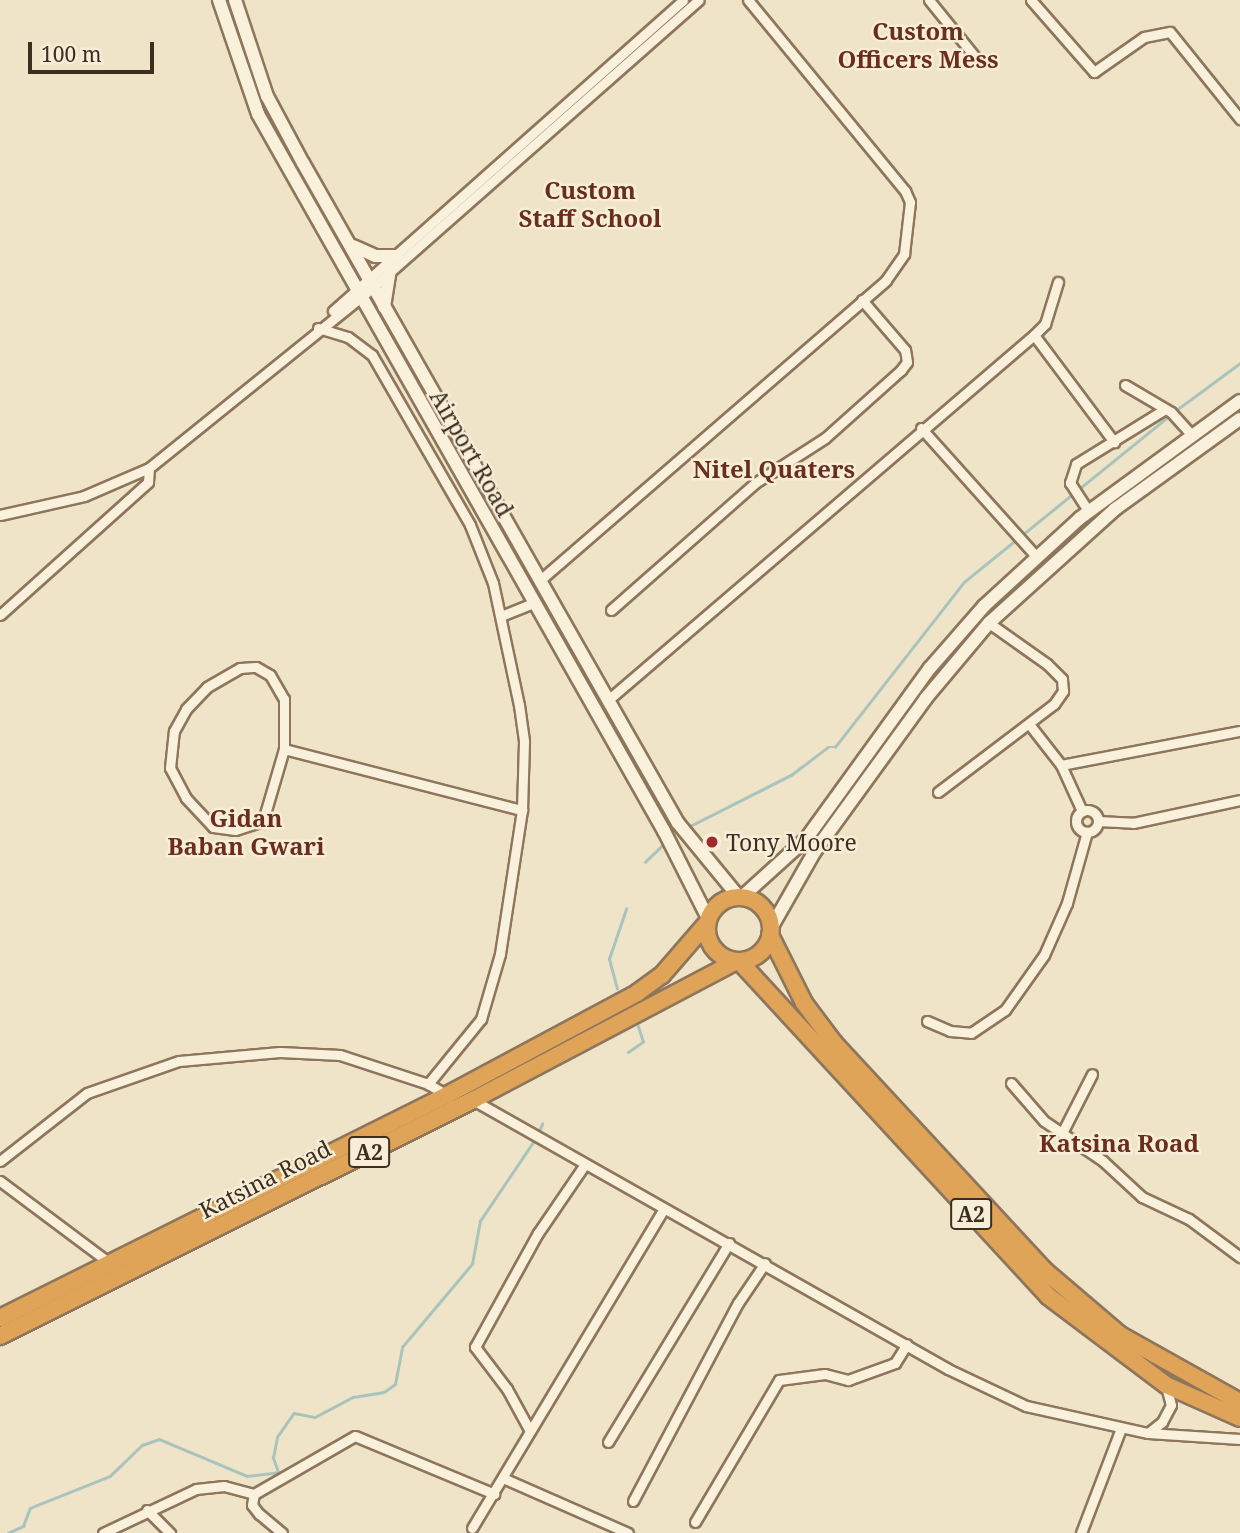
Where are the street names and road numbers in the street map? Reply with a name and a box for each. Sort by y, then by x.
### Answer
street label: Airport Road [425,385,519,521]
street label: Katsina Road [195,1134,335,1224]
road number: A2 [348,1134,390,1170]
road number: A2 [950,1196,992,1232]

